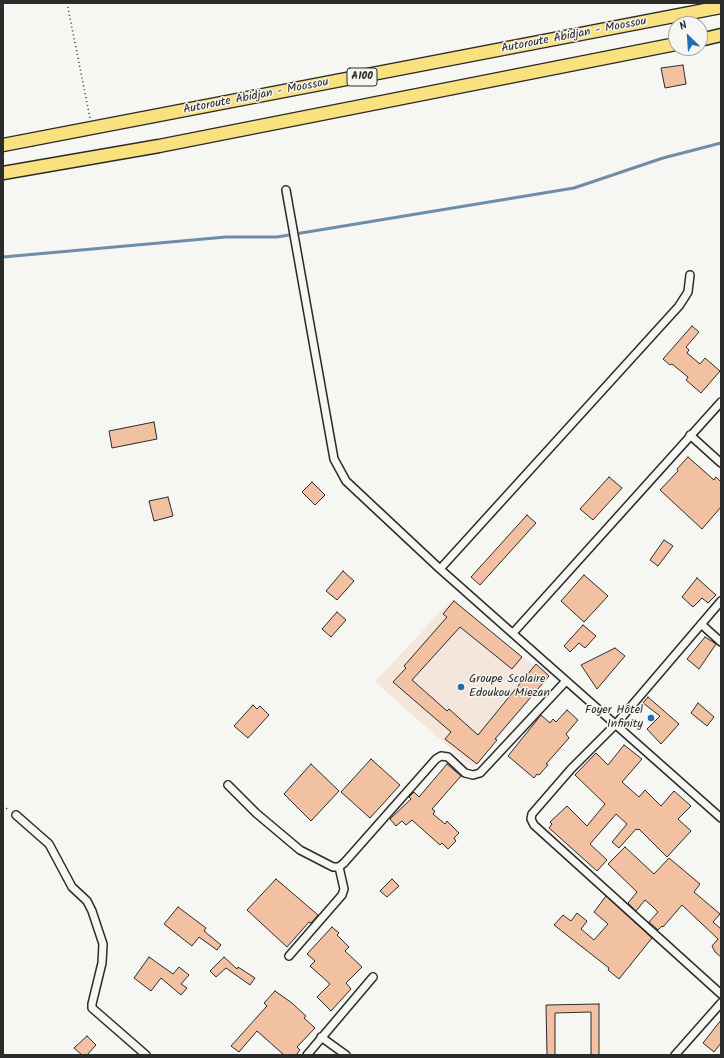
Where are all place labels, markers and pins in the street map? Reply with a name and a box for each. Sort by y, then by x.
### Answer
place label: Groupe Scolaire Edoukou Miezan [469,673,550,701]
marker: Groupe Scolaire Edoukou Miezan [456,682,466,692]
place label: Foyer Hôtel Infinity [585,704,643,732]
marker: Foyer Hôtel Infinity [646,713,656,723]

